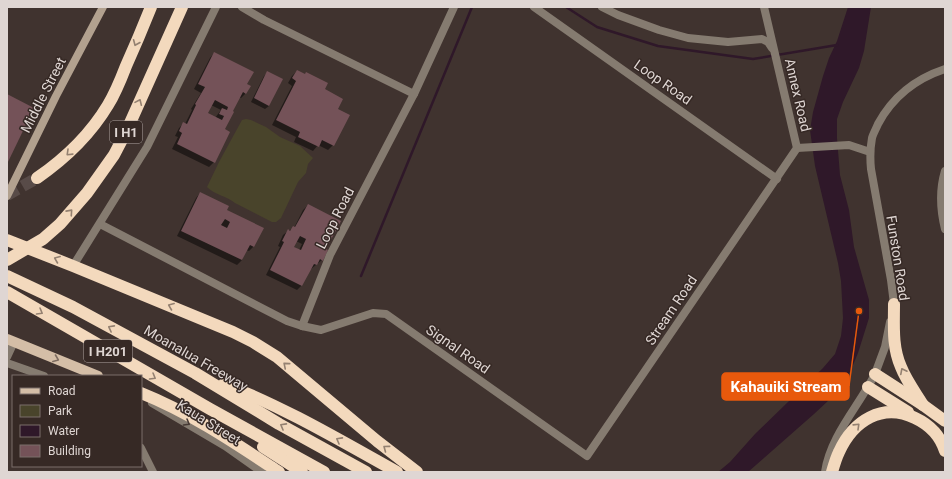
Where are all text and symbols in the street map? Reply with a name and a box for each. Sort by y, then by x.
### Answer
one-way arrow [133,38,141,46]
street label: Middle Street [17,54,69,135]
street label: Loop Road [631,56,695,108]
street label: Annex Road [782,57,814,133]
one-way arrow [134,99,142,107]
road number: I H1 [110,121,142,143]
one-way arrow [66,148,74,156]
street label: Loop Road [313,185,357,251]
one-way arrow [66,209,73,216]
street label: Funston Road [883,214,913,302]
one-way arrow [53,256,60,264]
street label: Stream Road [642,272,700,348]
one-way arrow [168,303,175,311]
one-way arrow [36,307,43,315]
street label: Signal Road [423,321,493,377]
street label: Moanalua Freeway [141,322,251,394]
one-way arrow [108,325,115,332]
road number: I H201 [84,340,132,362]
one-way arrow [53,354,60,362]
one-way arrow [284,363,291,370]
one-way arrow [900,368,908,375]
one-way arrow [149,372,156,379]
callout: Kahauiki Stream [722,373,849,400]
legend [12,375,142,467]
text: Kahauiki Stream [731,378,841,396]
text: Road [48,384,76,398]
street label: Kaua Street [174,396,244,448]
text: Park [48,404,73,418]
one-way arrow [183,419,190,426]
text: Water [48,424,79,438]
one-way arrow [280,424,287,431]
one-way arrow [852,424,860,431]
one-way arrow [335,437,343,445]
text: Building [48,444,91,458]
one-way arrow [383,446,390,453]

